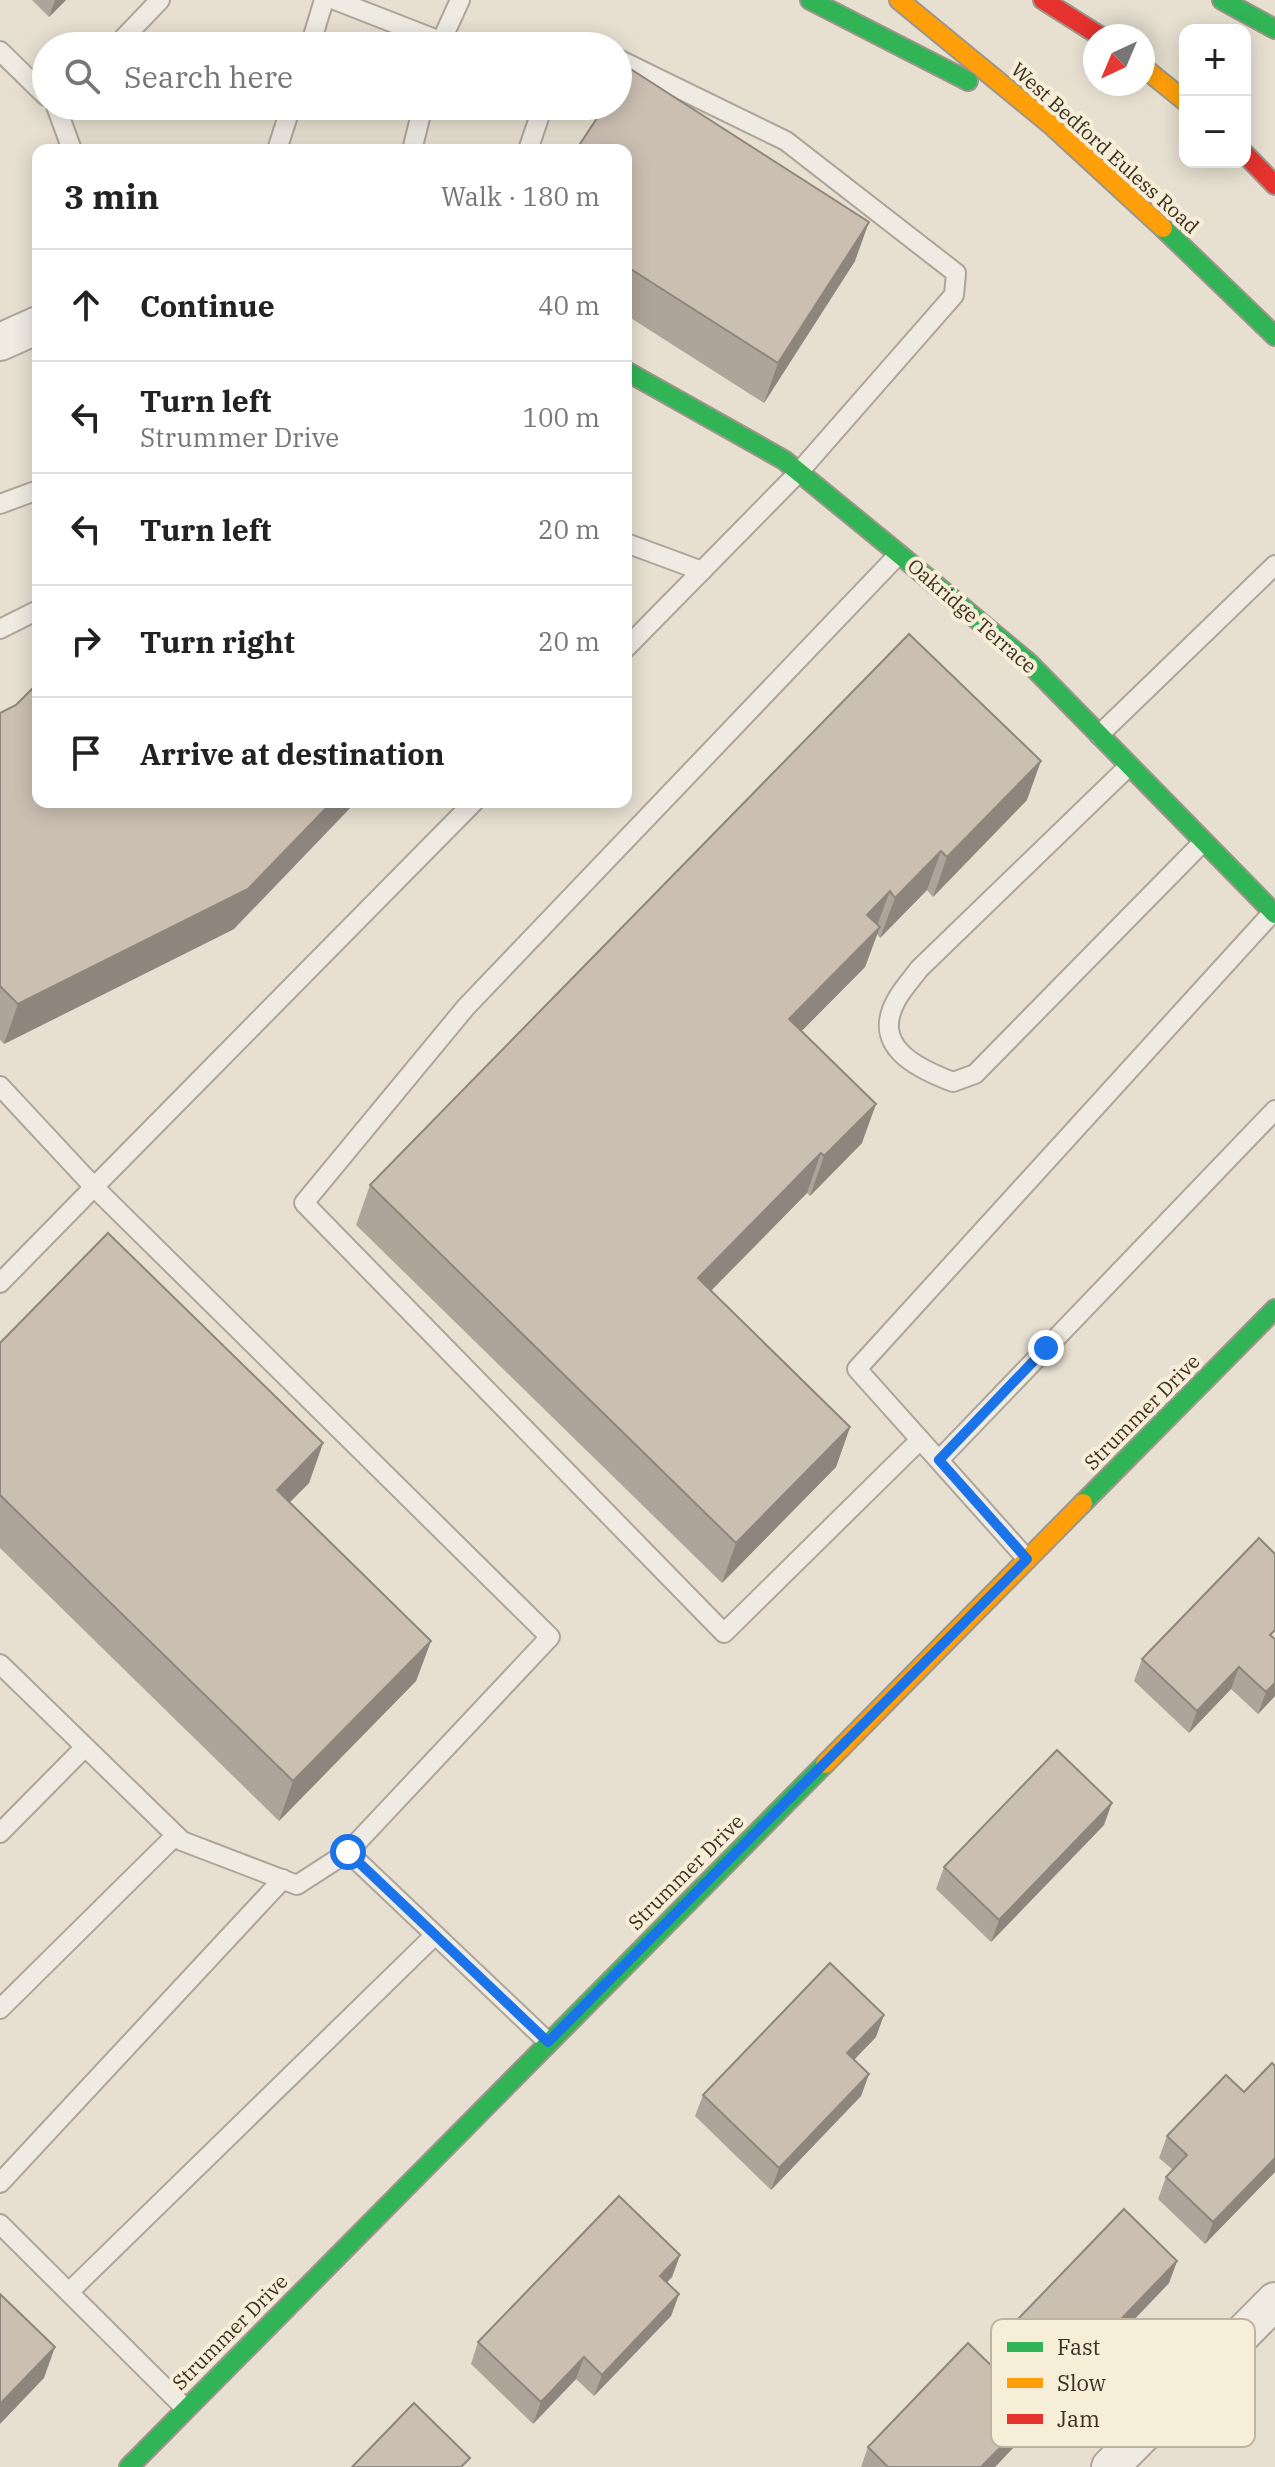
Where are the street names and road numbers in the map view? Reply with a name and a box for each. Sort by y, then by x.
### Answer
street label: West Bedford Euless Road [1006,56,1205,239]
street label: Oakridge Terrace [902,552,1043,679]
street label: Strummer Drive [1078,1348,1205,1475]
street label: Strummer Drive [622,1808,749,1935]
street label: Strummer Drive [166,2268,293,2395]

